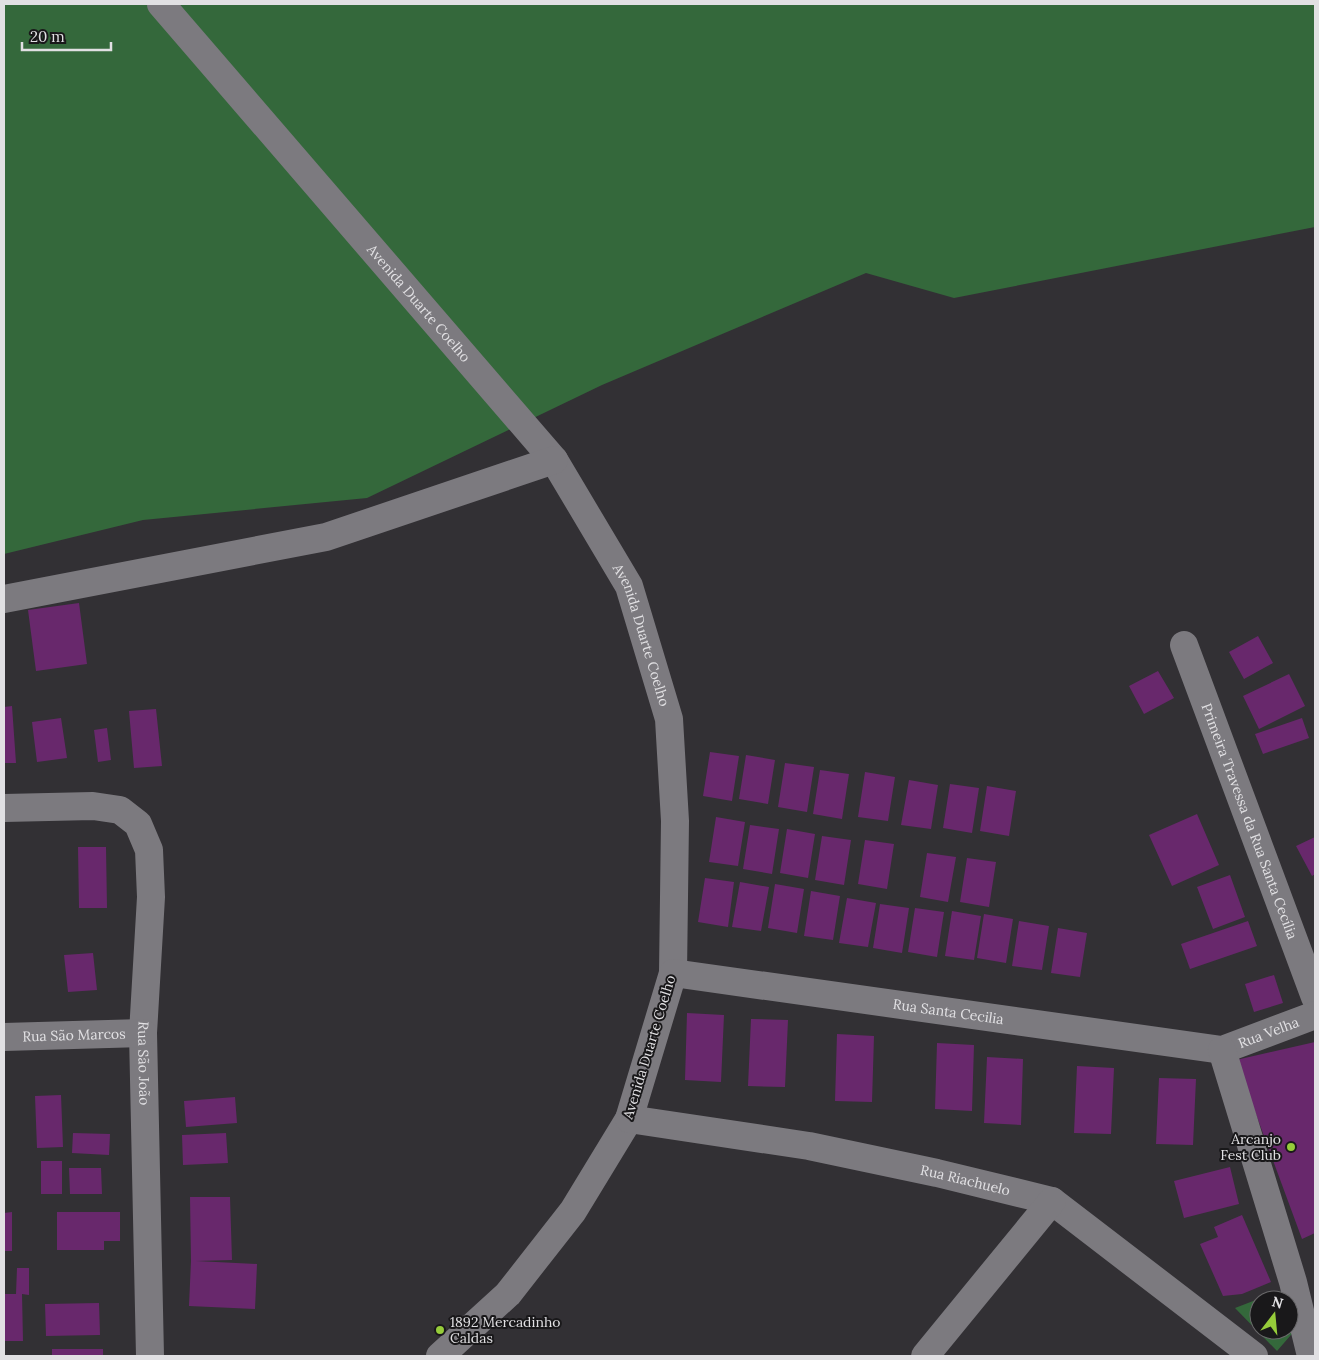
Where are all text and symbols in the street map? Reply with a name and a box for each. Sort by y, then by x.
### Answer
scale bar [22,20,111,52]
text: 20 m [30,27,65,46]
street label: Avenida Duarte Coelho [363,240,475,366]
street label: Avenida Duarte Coelho [608,560,674,709]
street label: Primeira Travessa da Rua Santa Cecília [1197,701,1302,942]
street label: Avenida Duarte Coelho [618,973,679,1122]
street label: Rua Santa Cecilia [892,995,1005,1028]
street label: Rua Velha [1235,1013,1301,1052]
street label: Rua São João [134,1021,154,1106]
street label: Rua São Marcos [22,1025,126,1045]
place label: Arcanjo Fest Club [1220,1130,1281,1164]
marker: Arcanjo Fest Club [1285,1141,1297,1153]
street label: Rua Riachuelo [919,1161,1012,1200]
north arrow [1249,1290,1299,1340]
text: N [1270,1292,1285,1313]
place label: 1892 Mercadinho Caldas [450,1313,561,1347]
marker: 1892 Mercadinho Caldas [434,1324,446,1336]

